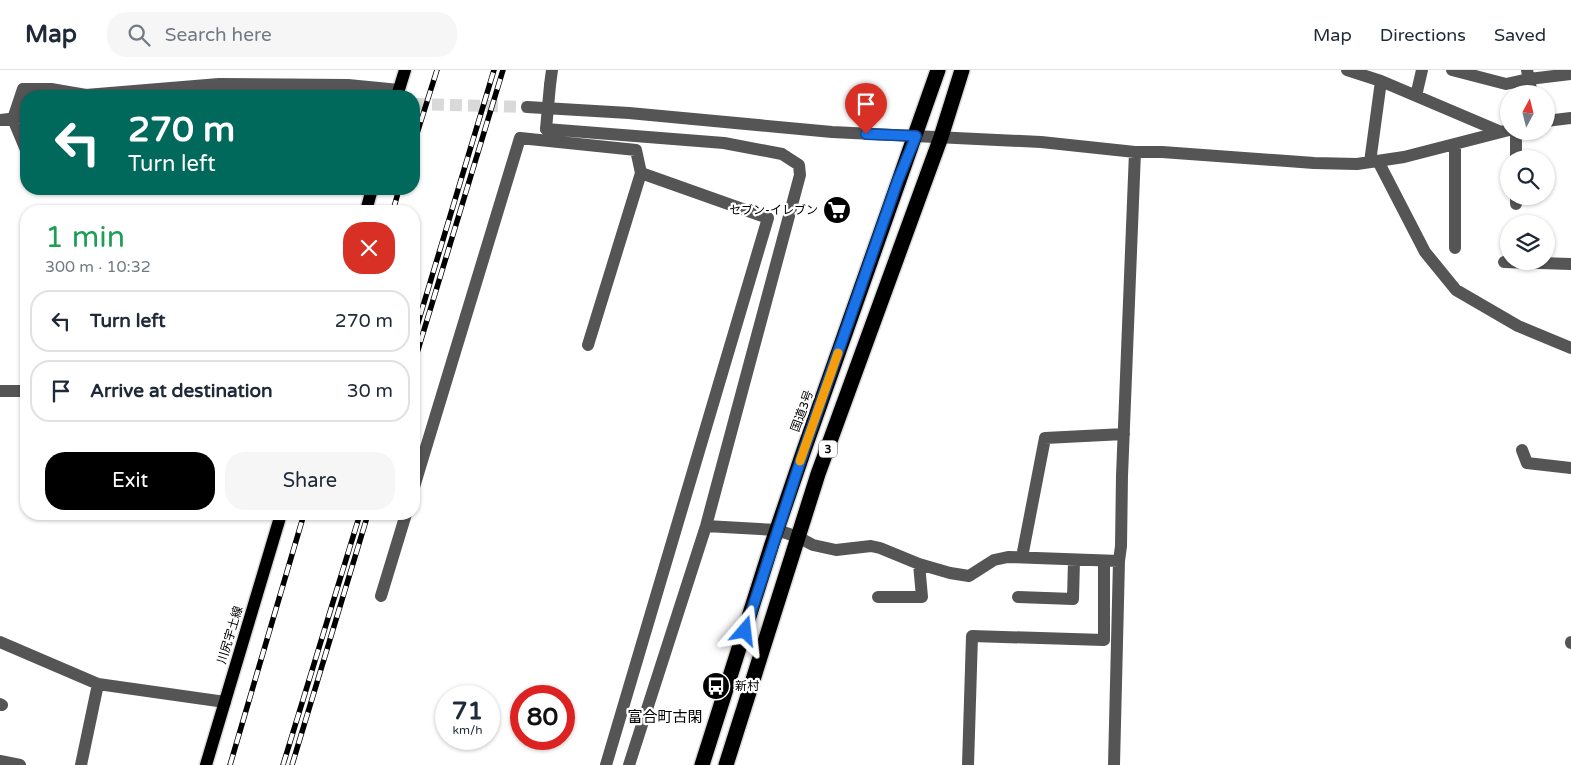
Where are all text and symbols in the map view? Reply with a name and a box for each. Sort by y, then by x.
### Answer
search box [107,12,457,57]
text: Map [25,20,77,49]
icon: search [125,21,153,49]
text: Search here [165,24,272,46]
text: Map [1313,24,1352,46]
text: Directions [1380,24,1466,46]
text: Saved [1494,24,1546,46]
pin [845,83,887,134]
north arrow [1500,85,1555,140]
map controls [1500,85,1555,270]
icon: arrive [852,90,880,118]
text: 270 m [128,109,235,151]
icon: left [45,110,110,175]
button: search [1500,150,1555,205]
text: Turn left [128,151,216,177]
supermarket icon: セブン-イレブン [822,195,852,225]
place label: セブン-イレブン [729,203,818,217]
button: layers [1500,215,1555,270]
text: 1 min [45,219,125,256]
button: close [343,222,395,274]
text: 300 m · 10:32 [45,257,151,277]
icon: left [47,307,75,335]
text: Turn left [90,310,166,332]
text: 270 m [335,310,393,332]
icon: arrive [47,377,75,405]
text: Arrive at destination [90,380,273,402]
text: 30 m [347,380,393,402]
street label: 国道3号 [788,388,816,434]
road number: 3 [819,440,837,458]
button: Exit [45,452,215,510]
button: Share [225,452,395,510]
street label: 川尻宇土線 [215,604,245,666]
position arrow [718,604,770,656]
bus stop icon: 新村 [701,671,731,701]
place label: 新村 [735,679,760,693]
speed limit sign: 80 [510,685,575,750]
text: 71 [452,696,483,726]
district label: 富合町古閑 [627,708,703,726]
text: km/h [452,723,483,737]

